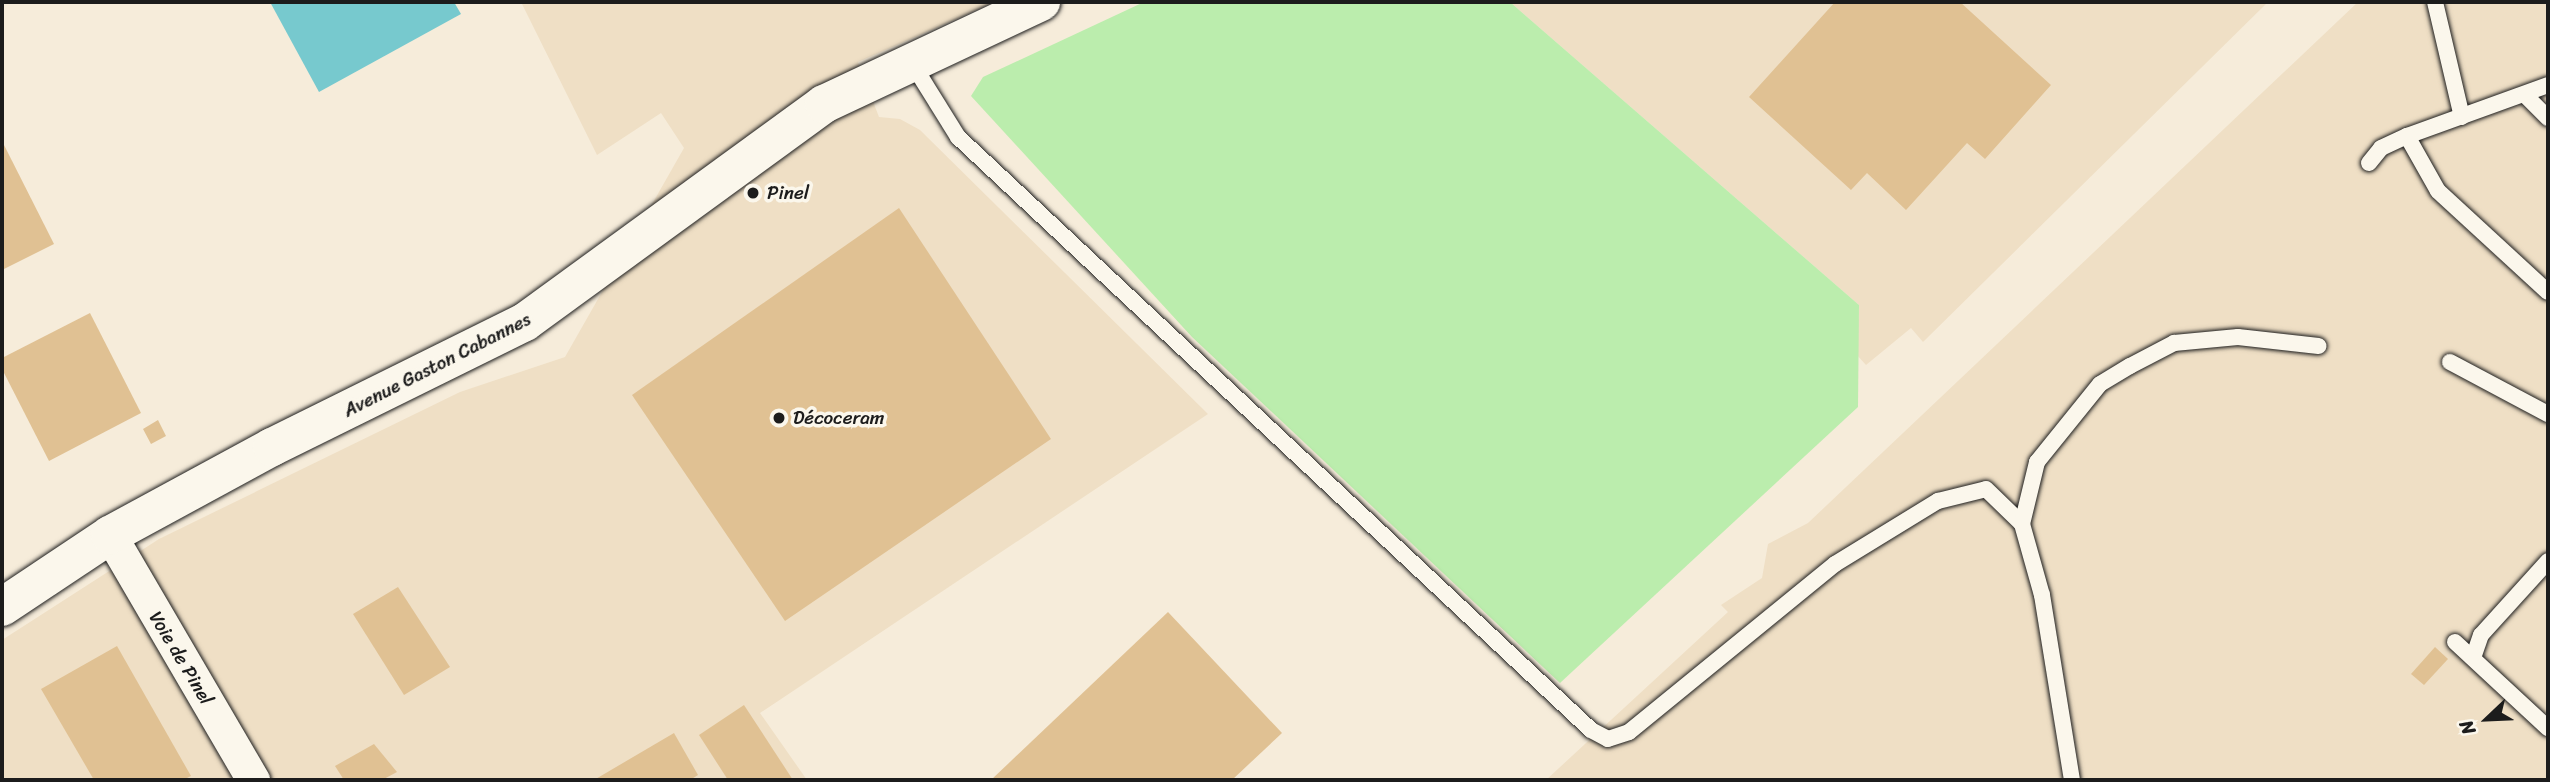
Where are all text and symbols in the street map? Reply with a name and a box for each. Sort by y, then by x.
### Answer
place label: Pinel [767,182,809,204]
marker: Pinel [745,185,761,201]
street label: Avenue Gaston Cabannes [339,307,535,423]
place label: Décoceram [793,407,884,429]
marker: Décoceram [771,410,787,426]
street label: Voie de Pinel [144,607,218,709]
north arrow [2452,684,2522,754]
text: N [2449,715,2485,740]

